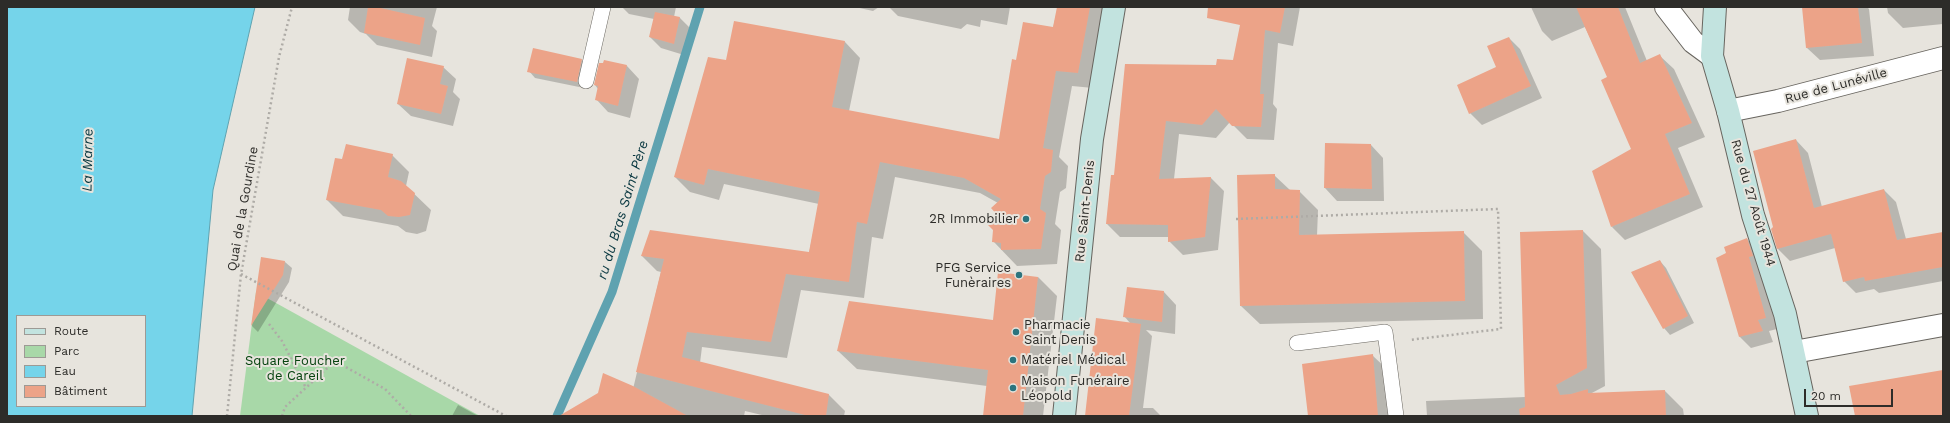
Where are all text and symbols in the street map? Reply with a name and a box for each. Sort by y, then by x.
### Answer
street label: Rue de Lunéville [1783,65,1889,107]
water label: La Marne [79,128,97,192]
street label: Rue du 27 Août 1944 [1727,138,1779,268]
water label: ru du Bras Saint Père [594,139,652,281]
street label: Quai de la Gourdine [224,145,262,273]
street label: Rue Saint-Denis [1072,159,1098,263]
place label: 2R Immobilier [929,211,1018,227]
marker: 2R Immobilier [1021,214,1031,224]
place label: PFG Service Funèraires [935,260,1011,291]
marker: PFG Service Funèraires [1014,270,1024,280]
legend [16,315,146,407]
place label: Pharmacie Saint Denis [1024,317,1096,348]
text: Route [54,324,88,338]
marker: Pharmacie Saint Denis [1011,327,1021,337]
text: Parc [54,344,80,358]
place label: Matériel Médical [1021,352,1125,368]
park label: Square Foucher de Careil [245,353,345,384]
marker: Matériel Médical [1008,355,1018,365]
text: Eau [54,364,76,378]
place label: Maison Funéraire Léopold [1021,373,1129,404]
scale bar [1806,381,1895,407]
marker: Maison Funéraire Léopold [1008,383,1018,393]
text: Bâtiment [54,384,107,398]
text: 20 m [1811,389,1841,403]

